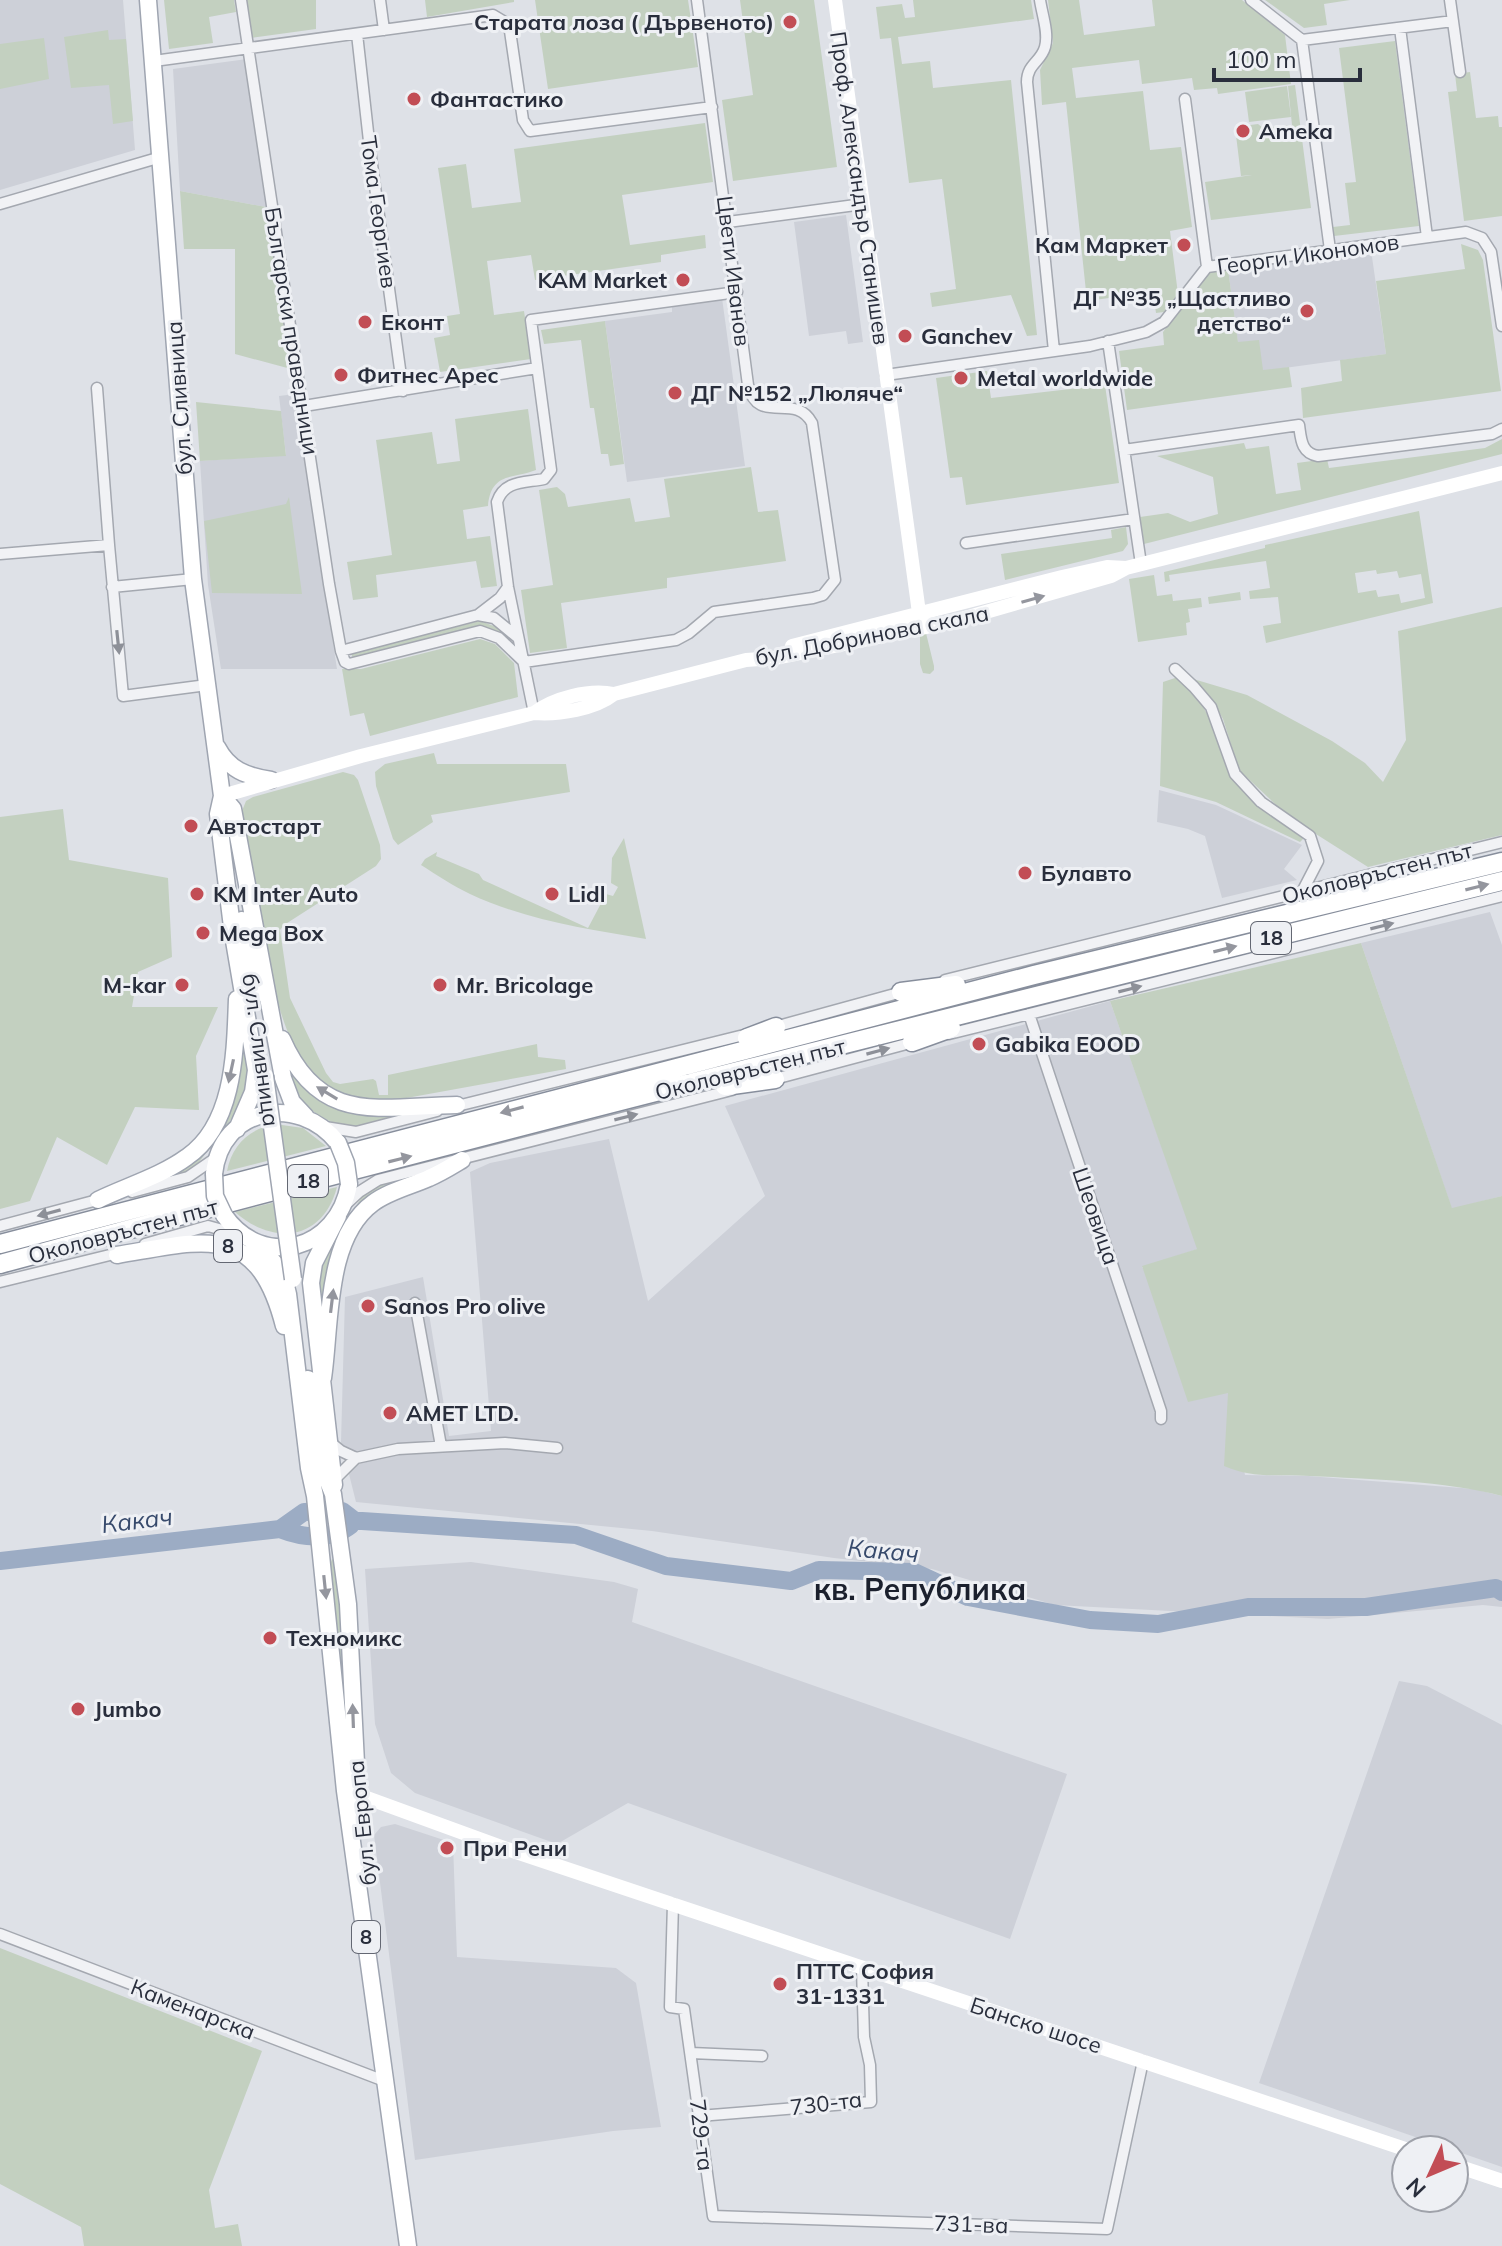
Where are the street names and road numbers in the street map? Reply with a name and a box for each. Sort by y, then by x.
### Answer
street label: Проф. Александър Станишев [824,30,896,346]
street label: Тома Георгиев [354,134,404,290]
street label: Цвети Иванов [711,194,757,348]
street label: Български праведници [259,205,325,457]
street label: Георги Икономов [1215,227,1401,281]
street label: бул. Сливница [160,320,198,476]
street label: бул. Добринова скала [753,599,991,671]
street label: Околовръстен път [1279,836,1475,910]
road number: 18 [1251,922,1291,954]
street label: бул. Сливница [236,972,286,1128]
street label: Околовръстен път [652,1032,848,1106]
street label: Шеовица [1066,1164,1126,1268]
road number: 18 [288,1165,328,1197]
street label: Околовръстен път [25,1192,221,1270]
road number: 8 [214,1230,242,1262]
street label: бул. Европа [342,1759,382,1887]
road number: 8 [352,1921,380,1953]
street label: Каменарска [127,1972,259,2046]
street label: Банско шосе [967,1991,1105,2059]
street label: 730-та [788,2085,864,2121]
street label: 729-та [684,2097,720,2173]
street label: 731-ва [933,2209,1009,2239]

